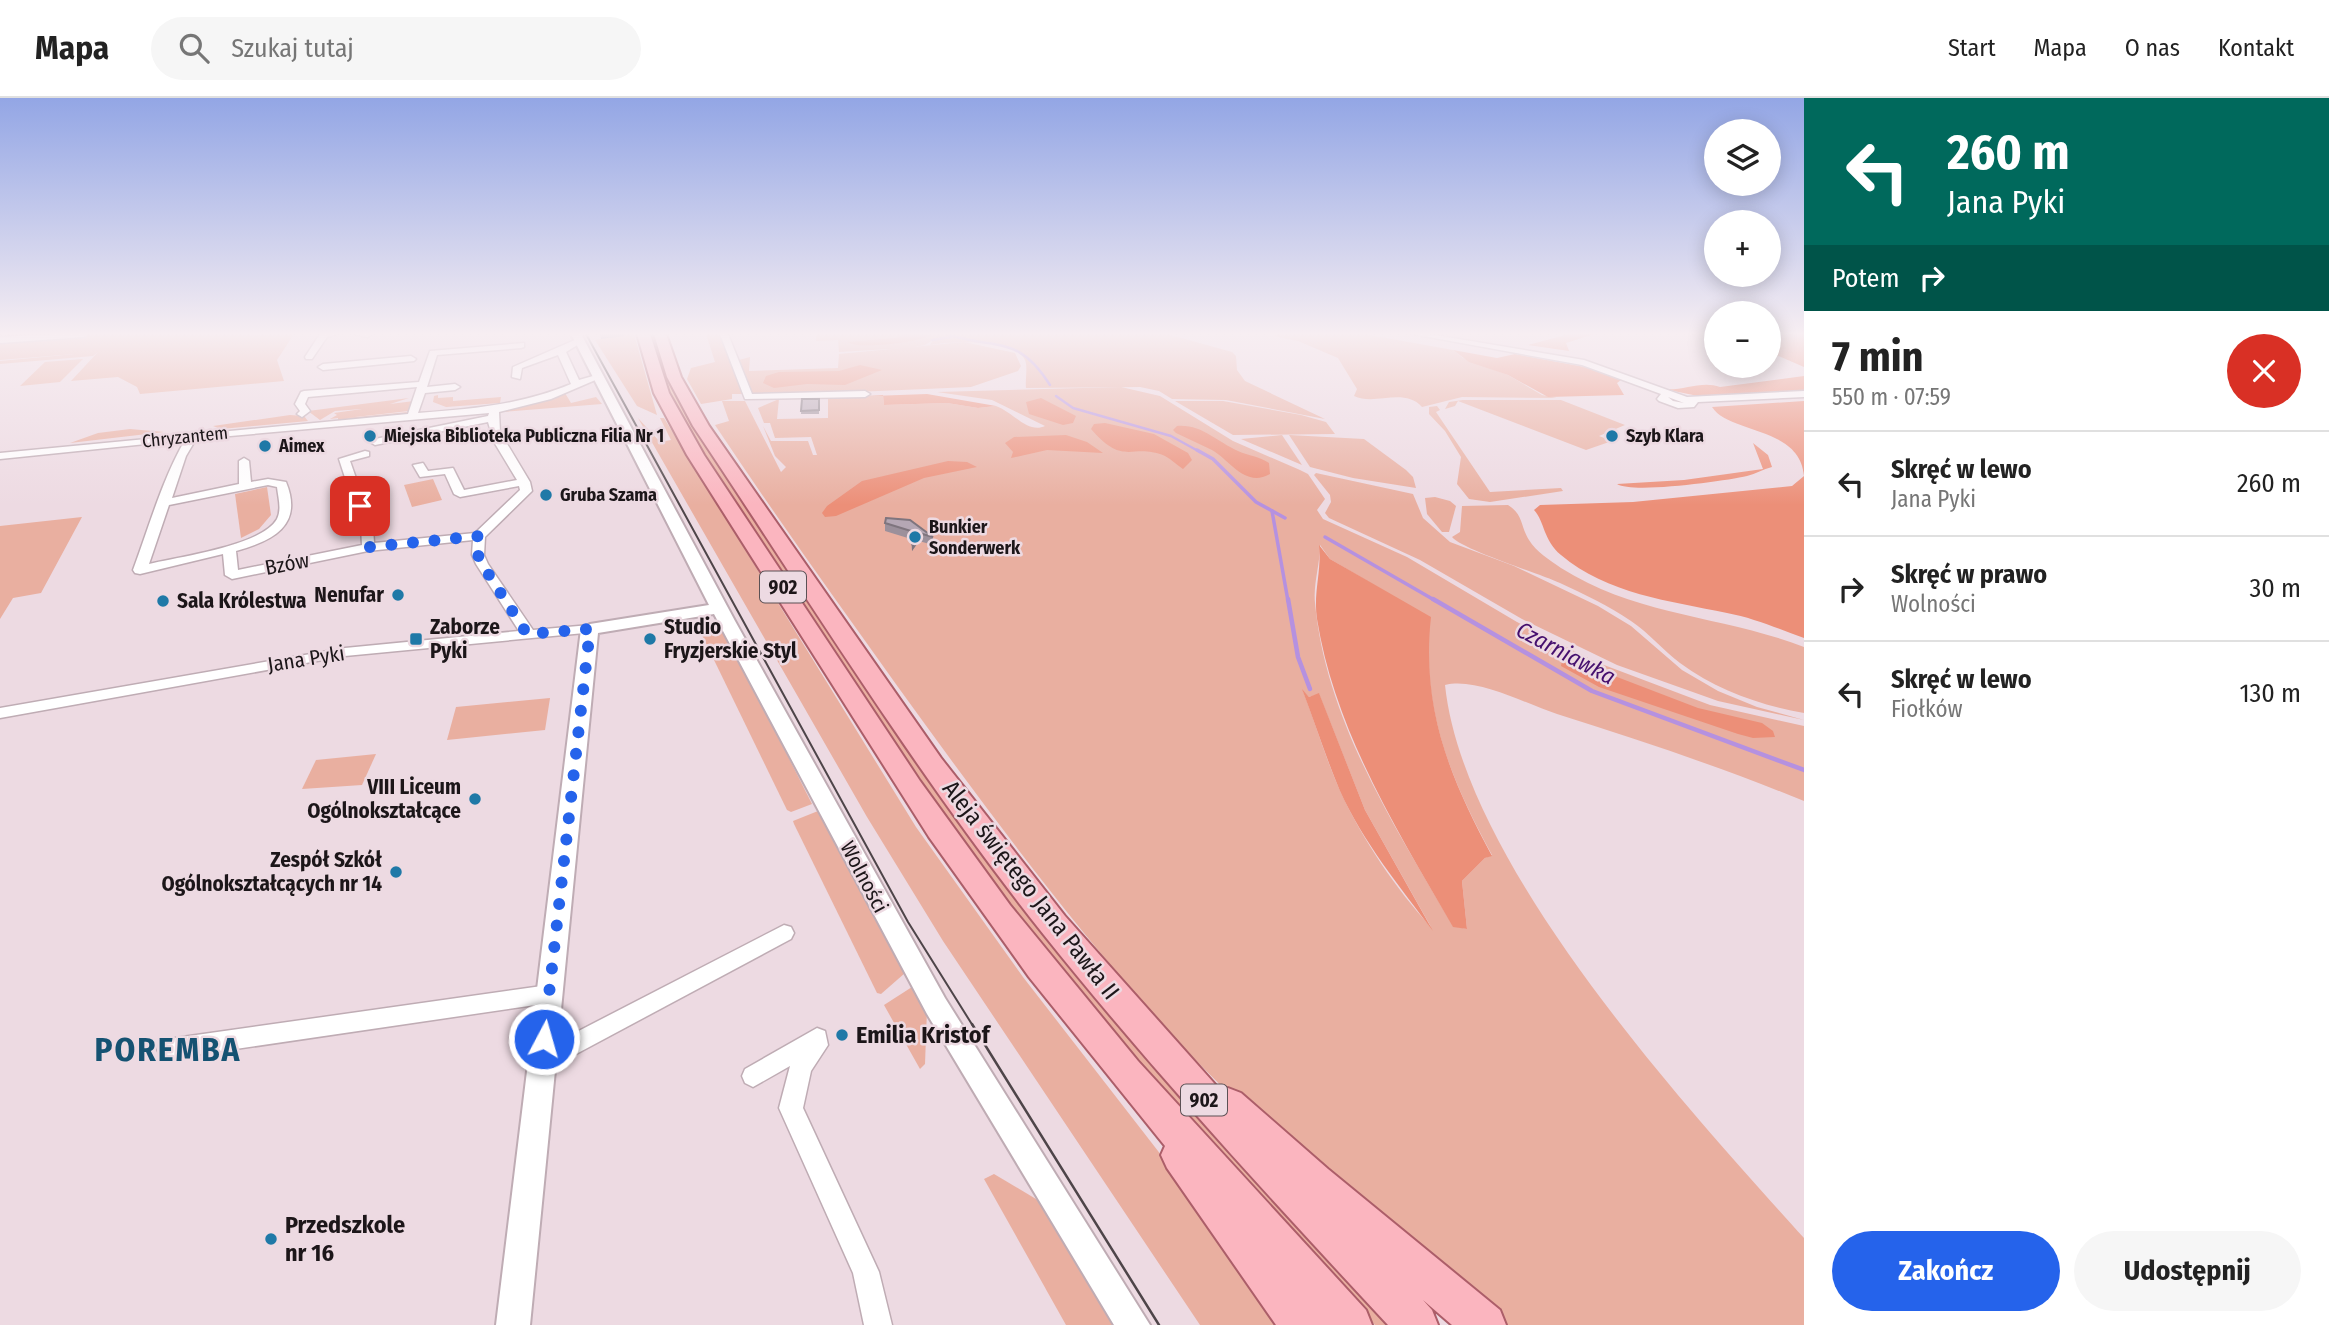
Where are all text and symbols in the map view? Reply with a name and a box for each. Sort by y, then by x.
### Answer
search box [151,17,641,80]
text: Mapa [35,28,109,68]
icon: search [175,29,213,67]
text: Szukaj tutaj [231,33,354,64]
text: Start [1948,34,1996,62]
text: Mapa [2034,34,2087,62]
text: O nas [2125,34,2180,62]
text: Kontakt [2218,34,2294,62]
map controls [1704,119,1781,378]
button: layers [1704,119,1781,196]
text: 260 m [1947,123,2070,182]
icon: left [1832,126,1923,217]
text: Jana Pyki [1947,183,2065,221]
button: + [1704,210,1781,287]
icon: right [1913,259,1951,297]
text: Potem [1832,263,1899,294]
button: − [1704,301,1781,378]
text: 7 min [1832,332,1924,382]
button: close [2227,334,2301,408]
text: 550 m · 07:59 [1832,383,1951,411]
street label: Chryzantem [141,422,229,452]
place label: Miejska Biblioteka Publiczna Filia Nr 1 [384,425,664,447]
place label: Szyb Klara [1626,425,1704,447]
marker: Miejska Biblioteka Publiczna Filia Nr 1 [362,428,378,444]
marker: Szyb Klara [1604,428,1620,444]
place label: Aimex [278,435,325,457]
marker: Aimex [257,438,273,454]
text: Skręć w lewo [1891,454,2032,485]
icon: left [1832,465,1870,503]
text: 260 m [2237,468,2301,499]
pin [330,476,390,536]
place label: Gruba Szama [560,484,657,506]
text: Jana Pyki [1891,485,1976,513]
icon: arrive [341,487,379,525]
marker: Gruba Szama [538,487,554,503]
place label: Bunkier Sonderwerk [929,516,1021,559]
marker: Bunkier Sonderwerk [907,529,923,545]
street label: Bzów [263,547,312,581]
text: Skręć w prawo [1891,559,2047,590]
icon: right [1832,570,1870,608]
road number: 902 [760,572,806,602]
text: 30 m [2250,573,2301,604]
place label: Nenufar [314,582,384,608]
marker: Nenufar [390,587,406,603]
place label: Sala Królestwa [177,588,306,614]
text: Wolności [1891,590,1976,618]
marker: Sala Królestwa [155,593,171,609]
place label: Zaborze Pyki [430,614,500,664]
place label: Studio Fryzjerskie Styl [664,614,797,664]
water label: Czarniawka [1512,615,1620,691]
marker: Zaborze Pyki [408,631,424,647]
marker: Studio Fryzjerskie Styl [642,631,658,647]
street label: Jana Pyki [266,640,346,678]
text: Skręć w lewo [1891,664,2032,695]
icon: left [1832,675,1870,713]
text: 130 m [2239,678,2301,709]
text: Fiołków [1891,695,1963,723]
place label: VIII Liceum Ogólnokształcące [307,774,461,824]
street label: Aleja świętego Jana Pawła II [937,775,1125,1005]
marker: VIII Liceum Ogólnokształcące [467,791,483,807]
street label: Wolności [834,837,894,917]
place label: Zespół Szkół Ogólnokształcących nr 14 [161,847,383,897]
marker: Zespół Szkół Ogólnokształcących nr 14 [388,864,404,880]
position arrow [507,1002,581,1076]
place label: Emilia Kristof [856,1021,992,1049]
marker: Emilia Kristof [834,1027,850,1043]
district label: POREMBA [95,1030,241,1070]
road number: 902 [1181,1084,1227,1116]
place label: Przedszkole nr 16 [285,1211,405,1267]
marker: Przedszkole nr 16 [263,1231,279,1247]
button: Zakończ [1832,1231,2060,1311]
button: Udostępnij [2074,1231,2301,1311]

